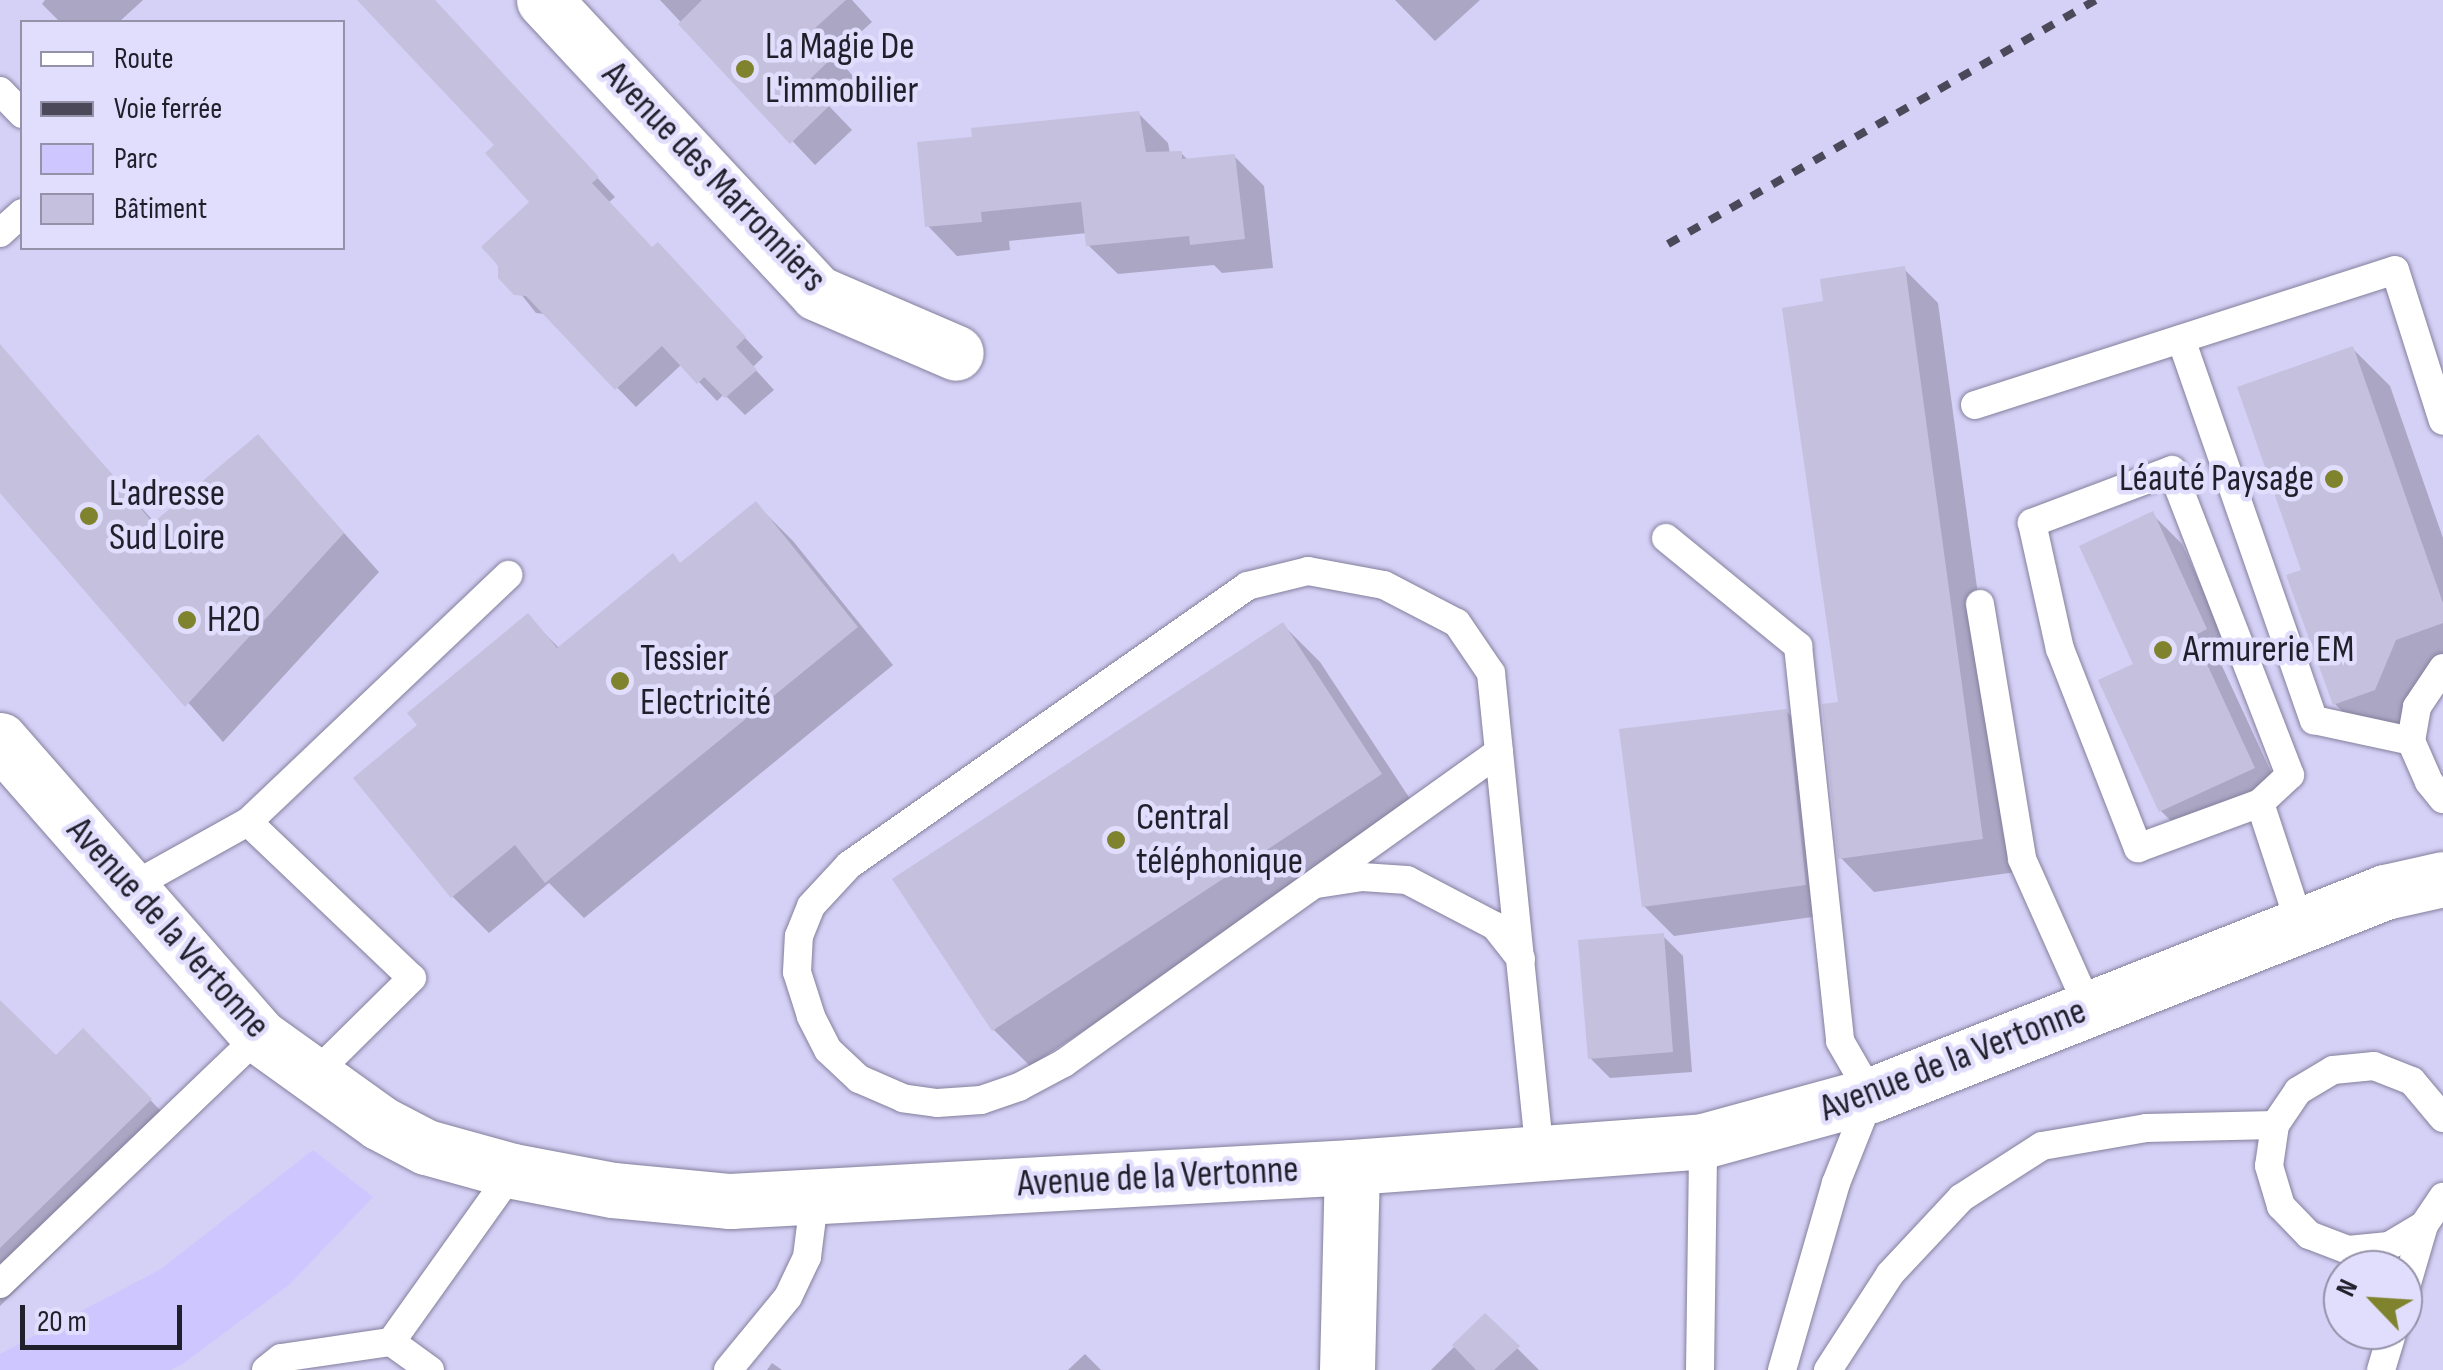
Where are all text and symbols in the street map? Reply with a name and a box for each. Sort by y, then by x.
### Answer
legend [20,20,345,250]
place label: La Magie De L'immobilier [765,24,918,113]
text: Route [114,41,173,77]
street label: Avenue des Marronniers [592,52,836,302]
marker: La Magie De L'immobilier [734,58,756,80]
text: Voie ferrée [114,91,222,127]
text: Parc [114,141,158,177]
text: Bâtiment [114,191,207,227]
place label: Léauté Paysage [2119,456,2314,502]
marker: Léauté Paysage [2323,468,2345,490]
place label: L'adresse Sud Loire [109,471,225,560]
marker: L'adresse Sud Loire [78,505,100,527]
place label: H2O [207,597,261,643]
marker: H2O [176,609,198,631]
place label: Armurerie EM [2183,627,2354,673]
place label: Tessier Electricité [640,636,771,726]
marker: Armurerie EM [2152,639,2174,661]
marker: Tessier Electricité [609,670,631,692]
place label: Central téléphonique [1136,795,1303,884]
street label: Avenue de la Vertonne [57,808,279,1048]
marker: Central téléphonique [1105,829,1127,851]
street label: Avenue de la Vertonne [1814,988,2092,1132]
street label: Avenue de la Vertonne [1016,1147,1300,1207]
north arrow [2323,1250,2423,1350]
text: N [2329,1274,2365,1302]
scale bar [25,1285,188,1347]
text: 20 m [37,1304,87,1340]

